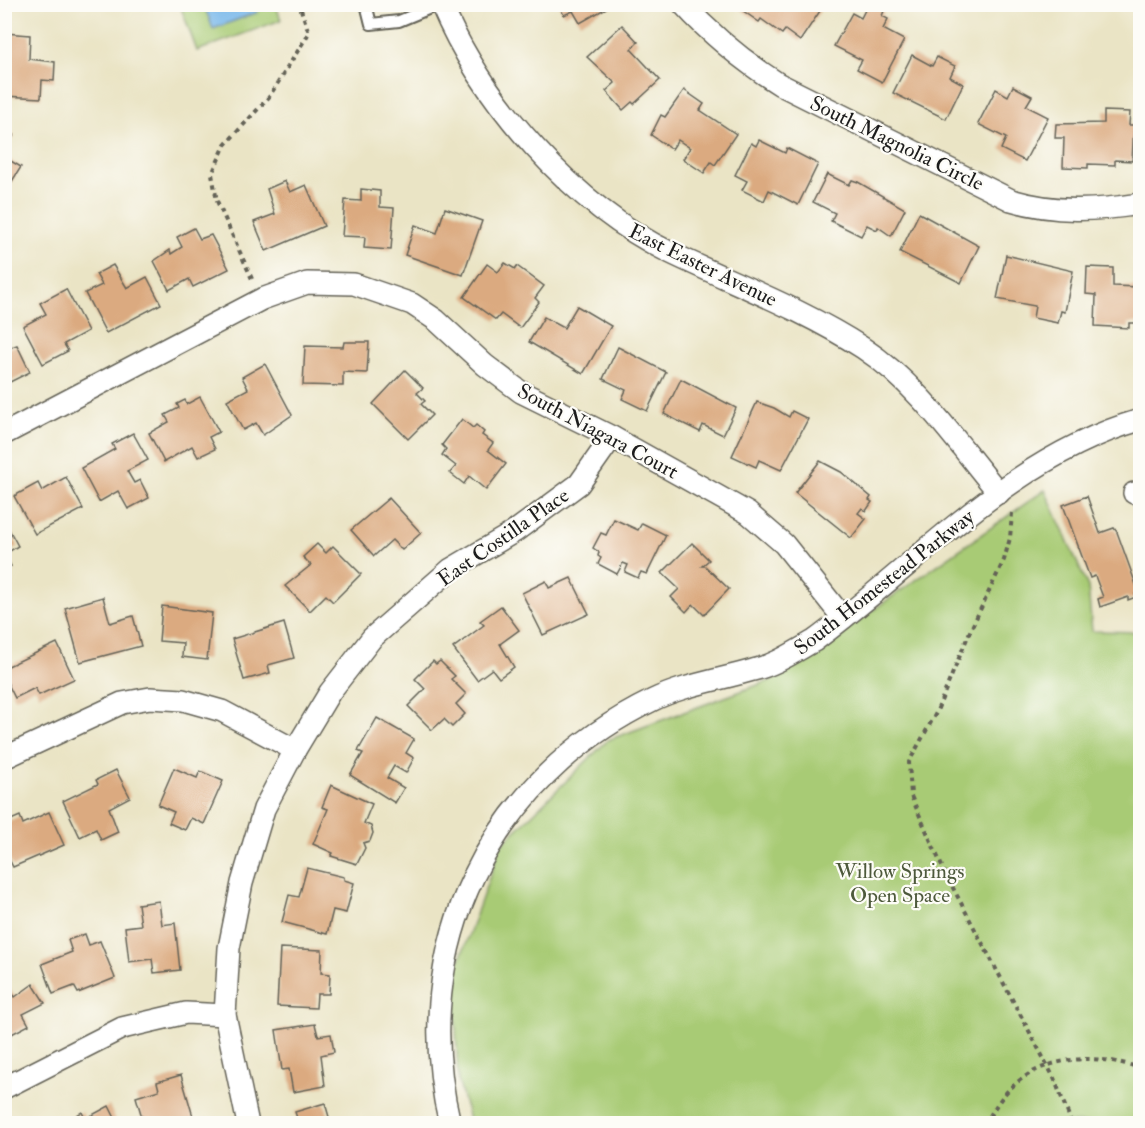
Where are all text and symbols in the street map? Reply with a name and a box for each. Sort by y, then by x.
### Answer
street label: South Magnolia Circle [806,90,988,197]
street label: East Easter Avenue [624,218,782,313]
street label: South Niagara Court [513,378,683,485]
street label: East Costilla Place [432,482,575,593]
street label: South Homestead Parkway [789,503,981,661]
park label: Willow Springs Open Space [835,858,964,909]

